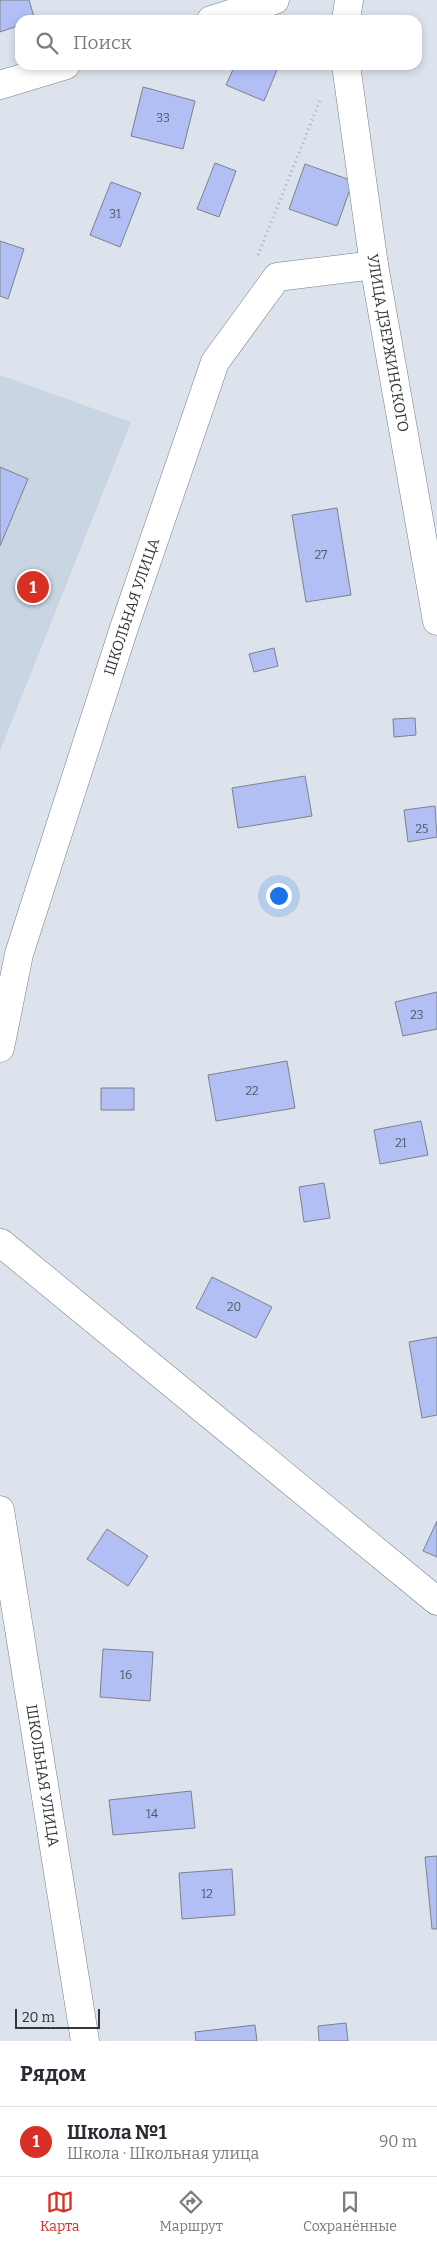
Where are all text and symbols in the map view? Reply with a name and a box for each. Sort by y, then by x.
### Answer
search box [15,15,422,70]
icon: search [33,29,61,57]
text: Поиск [73,31,132,54]
house number: 33 [156,111,170,125]
house number: 31 [109,207,121,221]
street label: УЛИЦА ДЗЕРЖИНСКОГО [364,253,412,433]
street label: ШКОЛЬНАЯ УЛИЦА [100,535,163,678]
house number: 27 [315,548,327,562]
pin: 1 [17,568,49,606]
house number: 25 [416,822,428,836]
your location [266,883,292,909]
house number: 23 [410,1008,424,1022]
house number: 22 [245,1084,259,1098]
house number: 21 [395,1136,407,1150]
house number: 20 [227,1300,241,1314]
house number: 16 [120,1668,132,1682]
street label: ШКОЛЬНАЯ УЛИЦА [22,1703,63,1848]
house number: 14 [146,1807,158,1821]
house number: 12 [201,1887,213,1901]
scale bar [15,2006,100,2029]
text: 20 m [22,2009,55,2026]
text: Рядом [20,2061,86,2087]
text: Школа №1 [67,2121,167,2144]
text: 1 [33,2132,39,2151]
text: 90 m [379,2132,417,2151]
text: Школа · Школьная улица [67,2144,259,2163]
tab: Карта [40,2188,80,2235]
tab: Маршрут [160,2188,223,2235]
tab: Сохранённые [303,2188,397,2235]

